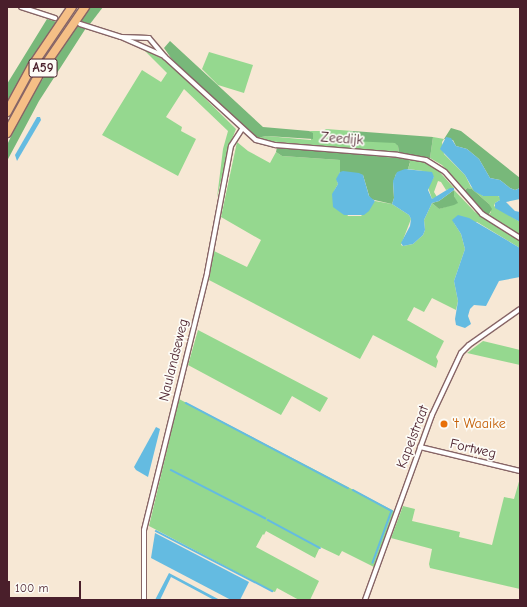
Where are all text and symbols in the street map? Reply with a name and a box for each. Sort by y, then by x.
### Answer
road number: A59 [28,57,58,79]
street label: Zeedijk [320,129,364,149]
street label: Naulandseweg [156,317,192,403]
street label: Kapelstraat [393,403,433,471]
place label: 't Waaike [452,416,506,432]
marker: 't Waaike [439,419,449,429]
street label: Fortweg [448,436,498,462]
scale bar [10,573,83,599]
text: 100 m [15,581,48,595]

